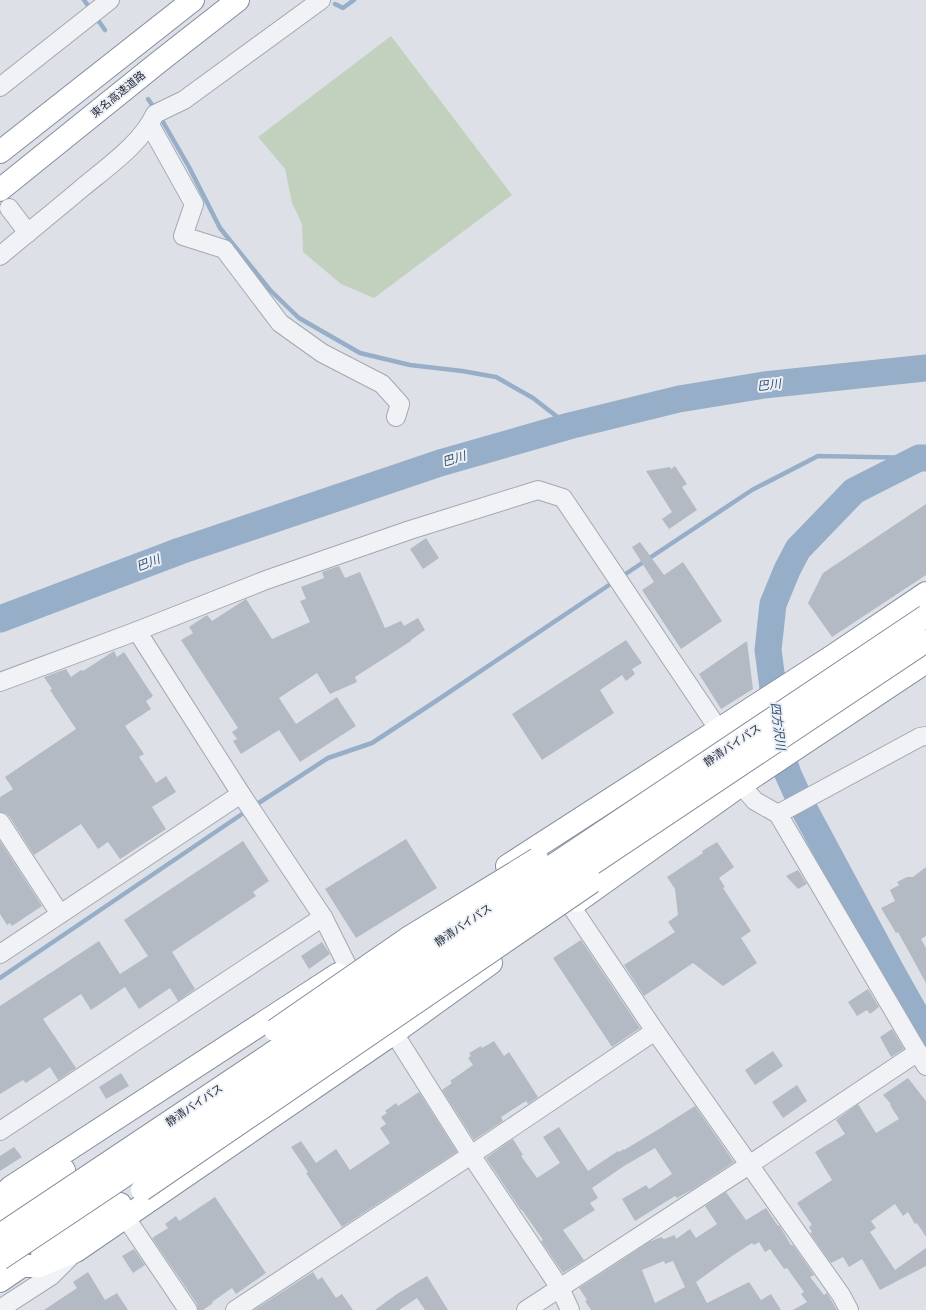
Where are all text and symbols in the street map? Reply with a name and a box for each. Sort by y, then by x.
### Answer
street label: 東名高速道路 [89,69,148,120]
water label: 巴川 [756,376,784,393]
water label: 巴川 [441,448,469,469]
water label: 巴川 [134,551,164,574]
water label: 四方沢川 [768,701,788,753]
street label: 静清バイパス [701,722,763,769]
street label: 静清バイパス [432,902,494,949]
street label: 静清バイパス [163,1082,225,1129]

